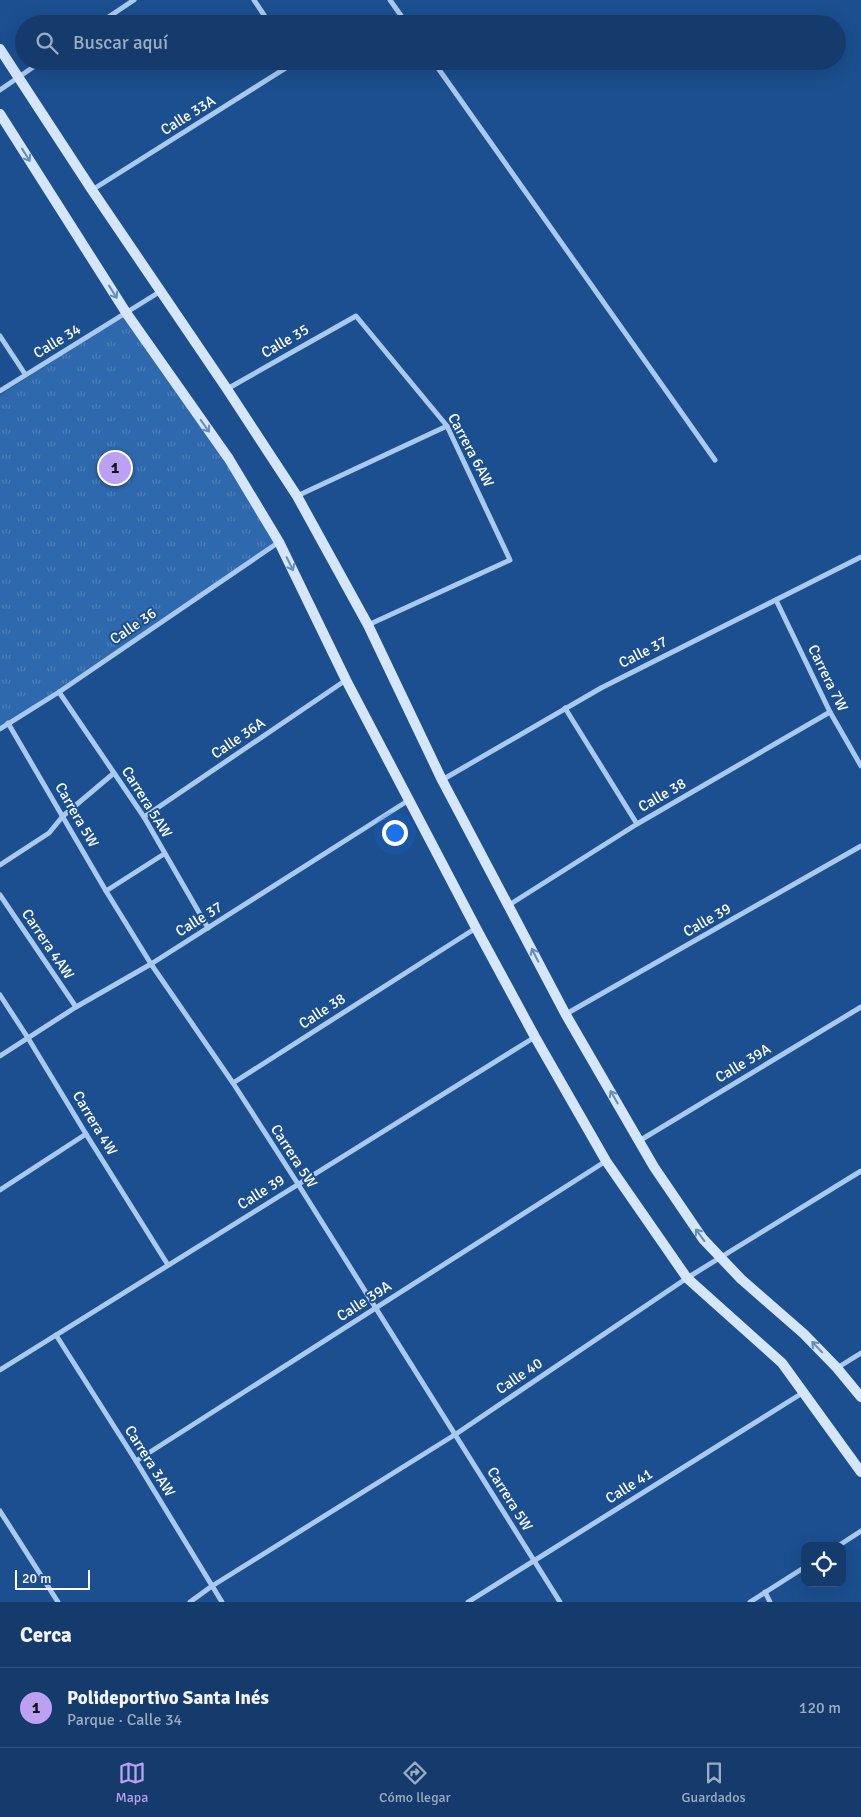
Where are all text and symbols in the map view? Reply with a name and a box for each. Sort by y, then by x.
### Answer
search box [15,15,846,70]
icon: search [33,29,61,57]
text: Buscar aquí [73,31,168,55]
street label: Calle 33A [157,91,219,139]
one-way arrow [21,148,31,162]
one-way arrow [108,285,119,299]
street label: Calle 34 [30,320,84,362]
street label: Calle 35 [258,320,312,362]
street label: Carrera 6AW [444,410,498,490]
one-way arrow [200,419,210,433]
pin: 1 [99,449,131,487]
one-way arrow [285,557,295,572]
street label: Calle 36 [106,604,160,648]
street label: Calle 37 [616,632,670,672]
street label: Carrera 7W [804,642,852,715]
street label: Calle 36A [208,713,268,763]
street label: Carrera 5AW [118,763,176,841]
street label: Calle 38 [635,774,689,816]
street label: Carrera 5W [51,779,103,851]
your location [382,820,408,846]
street label: Calle 37 [172,898,226,940]
street label: Calle 39 [680,899,734,941]
street label: Carrera 4AW [18,905,78,983]
one-way arrow [530,948,539,963]
street label: Calle 38 [295,989,349,1033]
street label: Calle 39A [712,1040,774,1086]
street label: Carrera 4W [69,1088,121,1159]
one-way arrow [608,1091,618,1105]
street label: Carrera 5W [267,1121,321,1191]
street label: Calle 39 [234,1171,288,1213]
one-way arrow [695,1228,705,1242]
street label: Calle 39A [333,1277,395,1325]
one-way arrow [811,1341,823,1353]
street label: Calle 40 [492,1354,546,1398]
street label: Carrera 3AW [121,1422,179,1500]
street label: Carrera 5W [483,1464,537,1535]
street label: Calle 41 [602,1465,656,1507]
map controls [801,1542,846,1587]
button: locate [801,1542,846,1587]
scale bar [15,1567,90,1590]
text: 20 m [22,1570,51,1587]
text: Cerca [20,1622,72,1648]
text: Polideportivo Santa Inés [67,1686,269,1710]
text: 1 [32,1698,40,1718]
text: 120 m [799,1698,841,1718]
text: Parque · Calle 34 [67,1710,182,1730]
tab: Mapa [115,1759,148,1806]
tab: Cómo llegar [379,1759,451,1806]
tab: Guardados [682,1759,746,1806]

